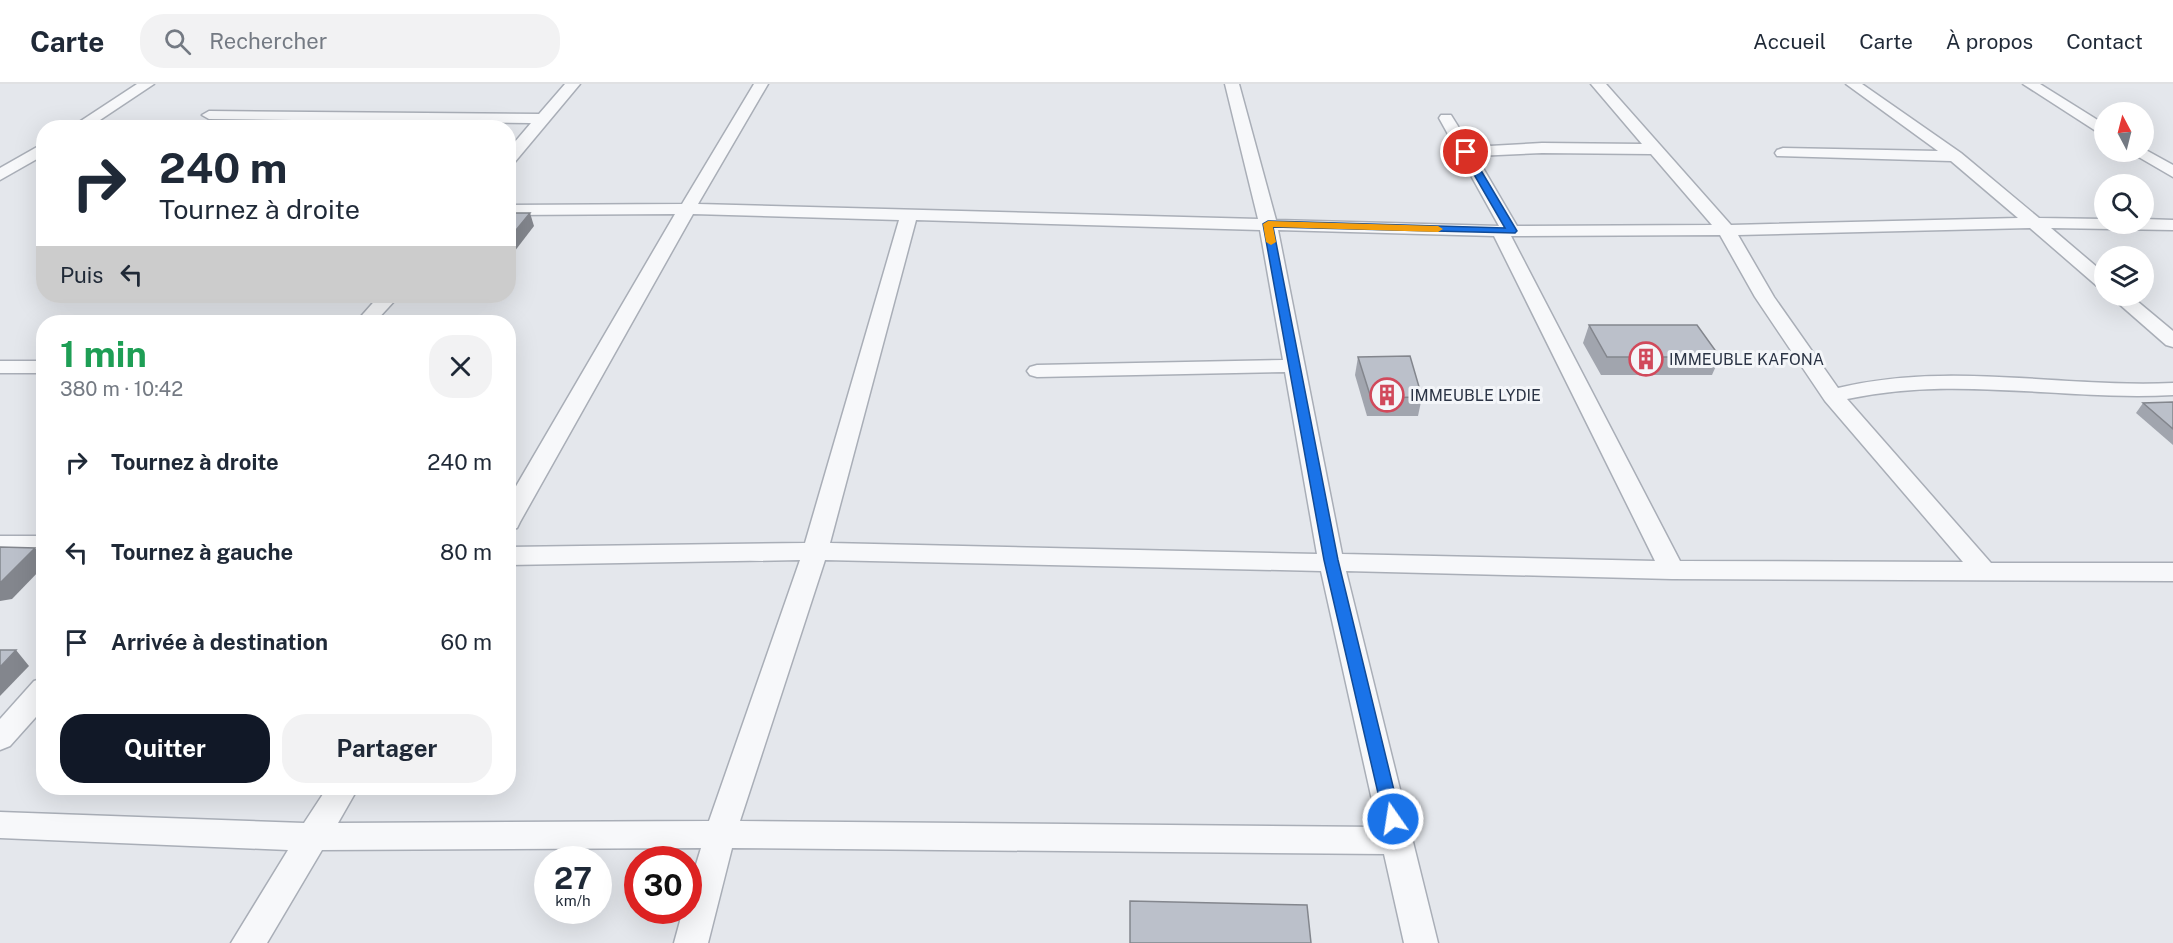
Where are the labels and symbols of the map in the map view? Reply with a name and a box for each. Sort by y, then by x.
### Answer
north arrow [2094,102,2154,162]
pin [1440,126,1491,177]
building icon: IMMEUBLE KAFONA [1628,341,1664,377]
place label: IMMEUBLE KAFONA [1669,350,1824,369]
building icon: IMMEUBLE LYDIE [1369,377,1405,413]
place label: IMMEUBLE LYDIE [1410,386,1541,405]
position arrow [1361,787,1425,851]
speed limit sign: 30 [624,846,702,924]

